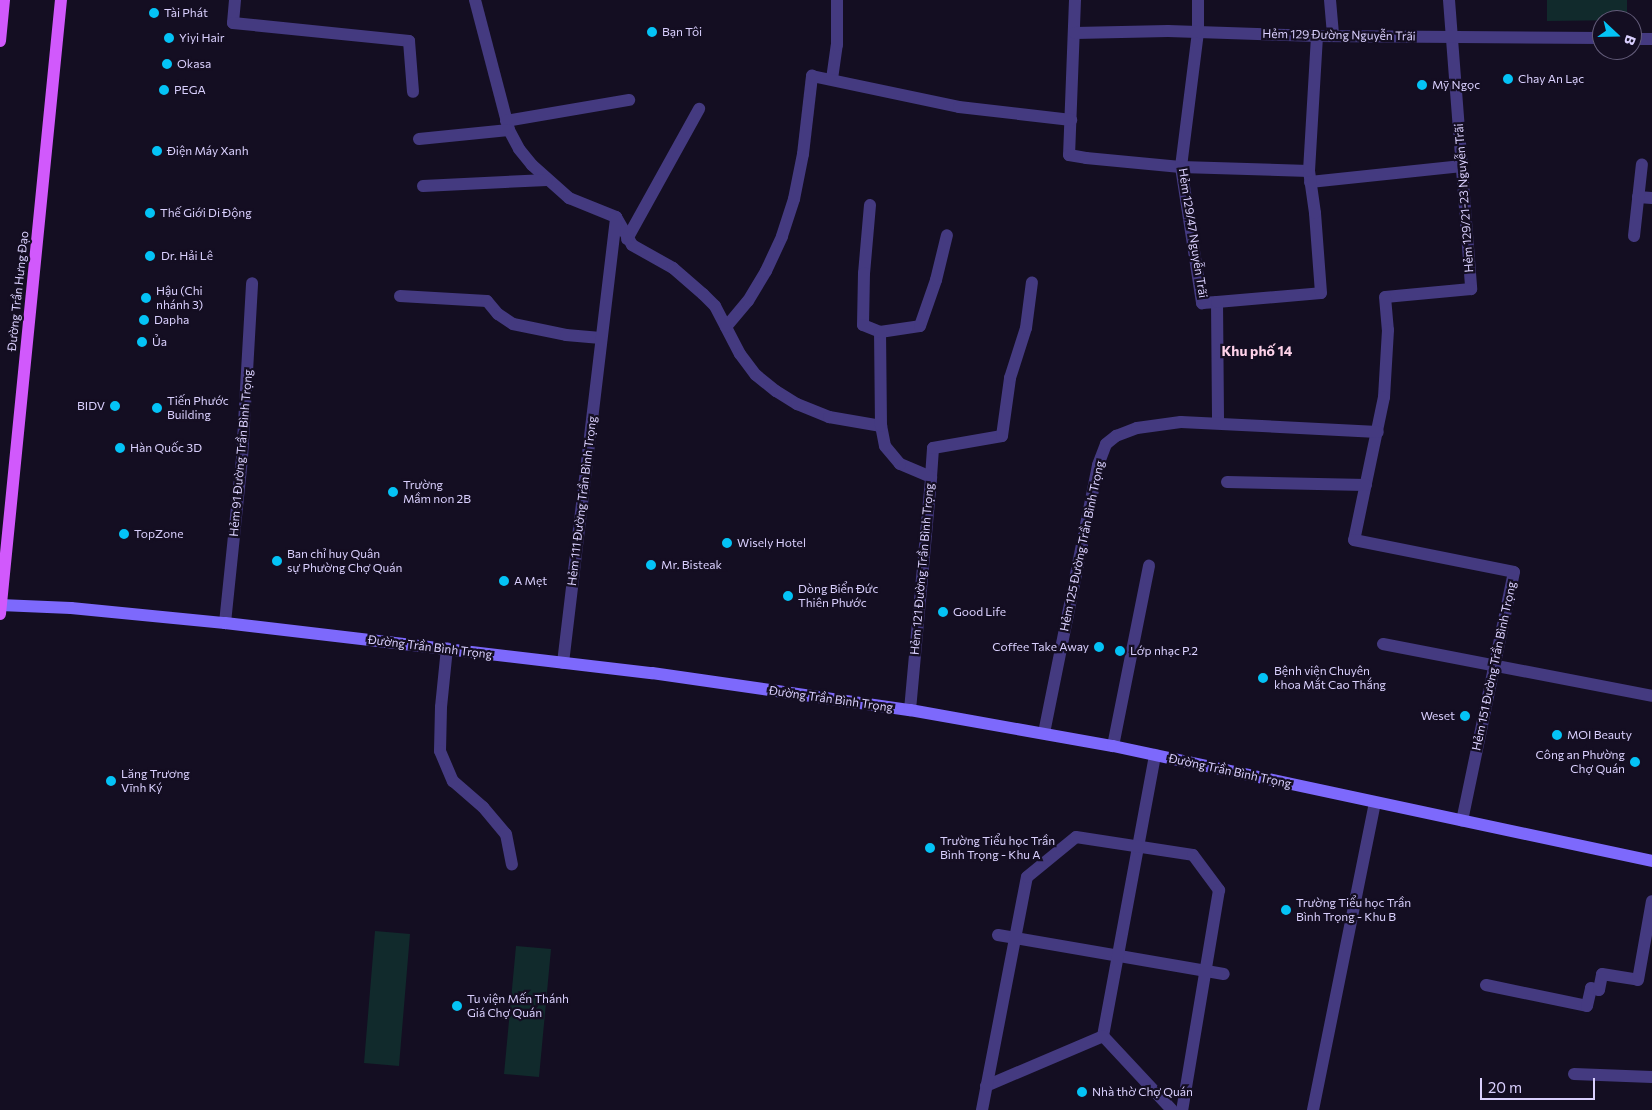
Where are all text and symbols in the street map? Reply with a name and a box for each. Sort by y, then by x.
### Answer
place label: Tài Phát [164,6,208,20]
marker: Tài Phát [148,7,160,19]
north arrow [1592,10,1642,60]
place label: Bạn Tôi [662,25,702,39]
marker: Bạn Tôi [646,26,658,38]
street label: Hẻm 129 Đường Nguyễn Trãi [1262,26,1416,44]
place label: Yiyi Hair [179,31,225,45]
marker: Yiyi Hair [163,32,175,44]
text: B [1621,33,1640,48]
place label: Okasa [177,57,211,71]
marker: Okasa [161,58,173,70]
place label: Chay An Lạc [1518,72,1584,86]
marker: Chay An Lạc [1502,73,1514,85]
place label: Mỹ Ngọc [1432,78,1480,92]
marker: Mỹ Ngọc [1416,79,1428,91]
place label: PEGA [174,83,206,97]
marker: PEGA [158,84,170,96]
street label: Hẻm 129/21-23 Nguyễn Trãi [1452,123,1476,273]
place label: Điện Máy Xanh [167,144,249,158]
marker: Điện Máy Xanh [151,145,163,157]
street label: Hẻm 129/47 Nguyễn Trãi [1176,167,1210,299]
place label: Thế Giới Di Động [160,206,252,220]
marker: Thế Giới Di Động [144,207,156,219]
street label: Đường Trần Hưng Đạo [5,230,31,352]
marker: Dr. Hải Lê [143,249,157,263]
place label: Dr. Hải Lê [161,249,213,263]
place label: Hậu (Chi nhánh 3) [156,284,203,312]
marker: Hậu (Chi nhánh 3) [140,292,152,304]
place label: Dapha [154,313,189,327]
marker: Dapha [138,314,150,326]
place label: Ủa [152,335,167,349]
marker: Ủa [136,336,148,348]
district label: Khu phố 14 [1222,343,1292,359]
street label: Hẻm 91 Đường Trần Bình Trọng [227,369,255,537]
place label: Tiến Phước Building [167,394,229,422]
place label: BIDV [77,399,105,413]
marker: BIDV [109,400,121,412]
marker: Tiến Phước Building [151,402,163,414]
street label: Hẻm 111 Đường Trần Bình Trọng [564,415,600,587]
place label: Hàn Quốc 3D [130,441,202,455]
marker: Hàn Quốc 3D [114,442,126,454]
street label: Hẻm 125 Đường Trần Bình Trọng [1057,459,1107,633]
place label: Trường Mầm non 2B [403,478,471,506]
street label: Hẻm 121 Đường Trần Bình Trọng [907,482,937,656]
marker: Trường Mầm non 2B [387,486,399,498]
place label: TopZone [134,527,183,541]
marker: TopZone [118,528,130,540]
place label: Wisely Hotel [737,536,806,550]
marker: Wisely Hotel [721,537,733,549]
place label: Ban chỉ huy Quân sự Phường Chợ Quán [287,547,402,575]
marker: Ban chỉ huy Quân sự Phường Chợ Quán [271,555,283,567]
place label: Mr. Bisteak [661,558,722,572]
marker: Mr. Bisteak [645,559,657,571]
place label: A Mẹt [514,574,547,588]
marker: A Mẹt [498,575,510,587]
street label: Hẻm 151 Đường Trần Bình Trọng [1469,580,1519,752]
place label: Dòng Biển Đức Thiên Phước [798,582,878,610]
marker: Dòng Biển Đức Thiên Phước [782,590,794,602]
place label: Good Life [953,605,1006,619]
marker: Good Life [937,606,949,618]
street label: Đường Trần Bình Trọng [367,632,493,662]
place label: Coffee Take Away [992,640,1089,654]
marker: Coffee Take Away [1093,641,1105,653]
place label: Lớp nhạc P.2 [1130,644,1198,658]
marker: Lớp nhạc P.2 [1114,645,1126,657]
place label: Bệnh viện Chuyên khoa Mắt Cao Thắng [1274,664,1386,692]
marker: Bệnh viện Chuyên khoa Mắt Cao Thắng [1256,671,1270,685]
street label: Đường Trần Bình Trọng [768,683,894,715]
place label: Weset [1421,709,1455,723]
marker: Weset [1459,710,1471,722]
place label: MOI Beauty [1567,728,1632,742]
marker: MOI Beauty [1551,729,1563,741]
place label: Công an Phường Chợ Quán [1536,748,1625,776]
street label: Đường Trần Bình Trọng [1167,751,1293,791]
marker: Công an Phường Chợ Quán [1629,756,1641,768]
place label: Lăng Trương Vĩnh Ký [121,767,190,795]
marker: Lăng Trương Vĩnh Ký [105,775,117,787]
place label: Trường Tiểu học Trần Bình Trọng - Khu A [940,834,1055,862]
marker: Trường Tiểu học Trần Bình Trọng - Khu A [924,842,936,854]
place label: Trường Tiểu học Trần Bình Trọng - Khu B [1296,896,1411,924]
marker: Trường Tiểu học Trần Bình Trọng - Khu B [1280,904,1292,916]
place label: Tu viện Mến Thánh Giá Chợ Quán [467,992,569,1020]
marker: Tu viện Mến Thánh Giá Chợ Quán [451,1000,463,1012]
scale bar [1482,1068,1597,1100]
text: 20 m [1488,1078,1522,1096]
place label: Nhà thờ Chợ Quán [1092,1085,1193,1099]
marker: Nhà thờ Chợ Quán [1076,1086,1088,1098]

